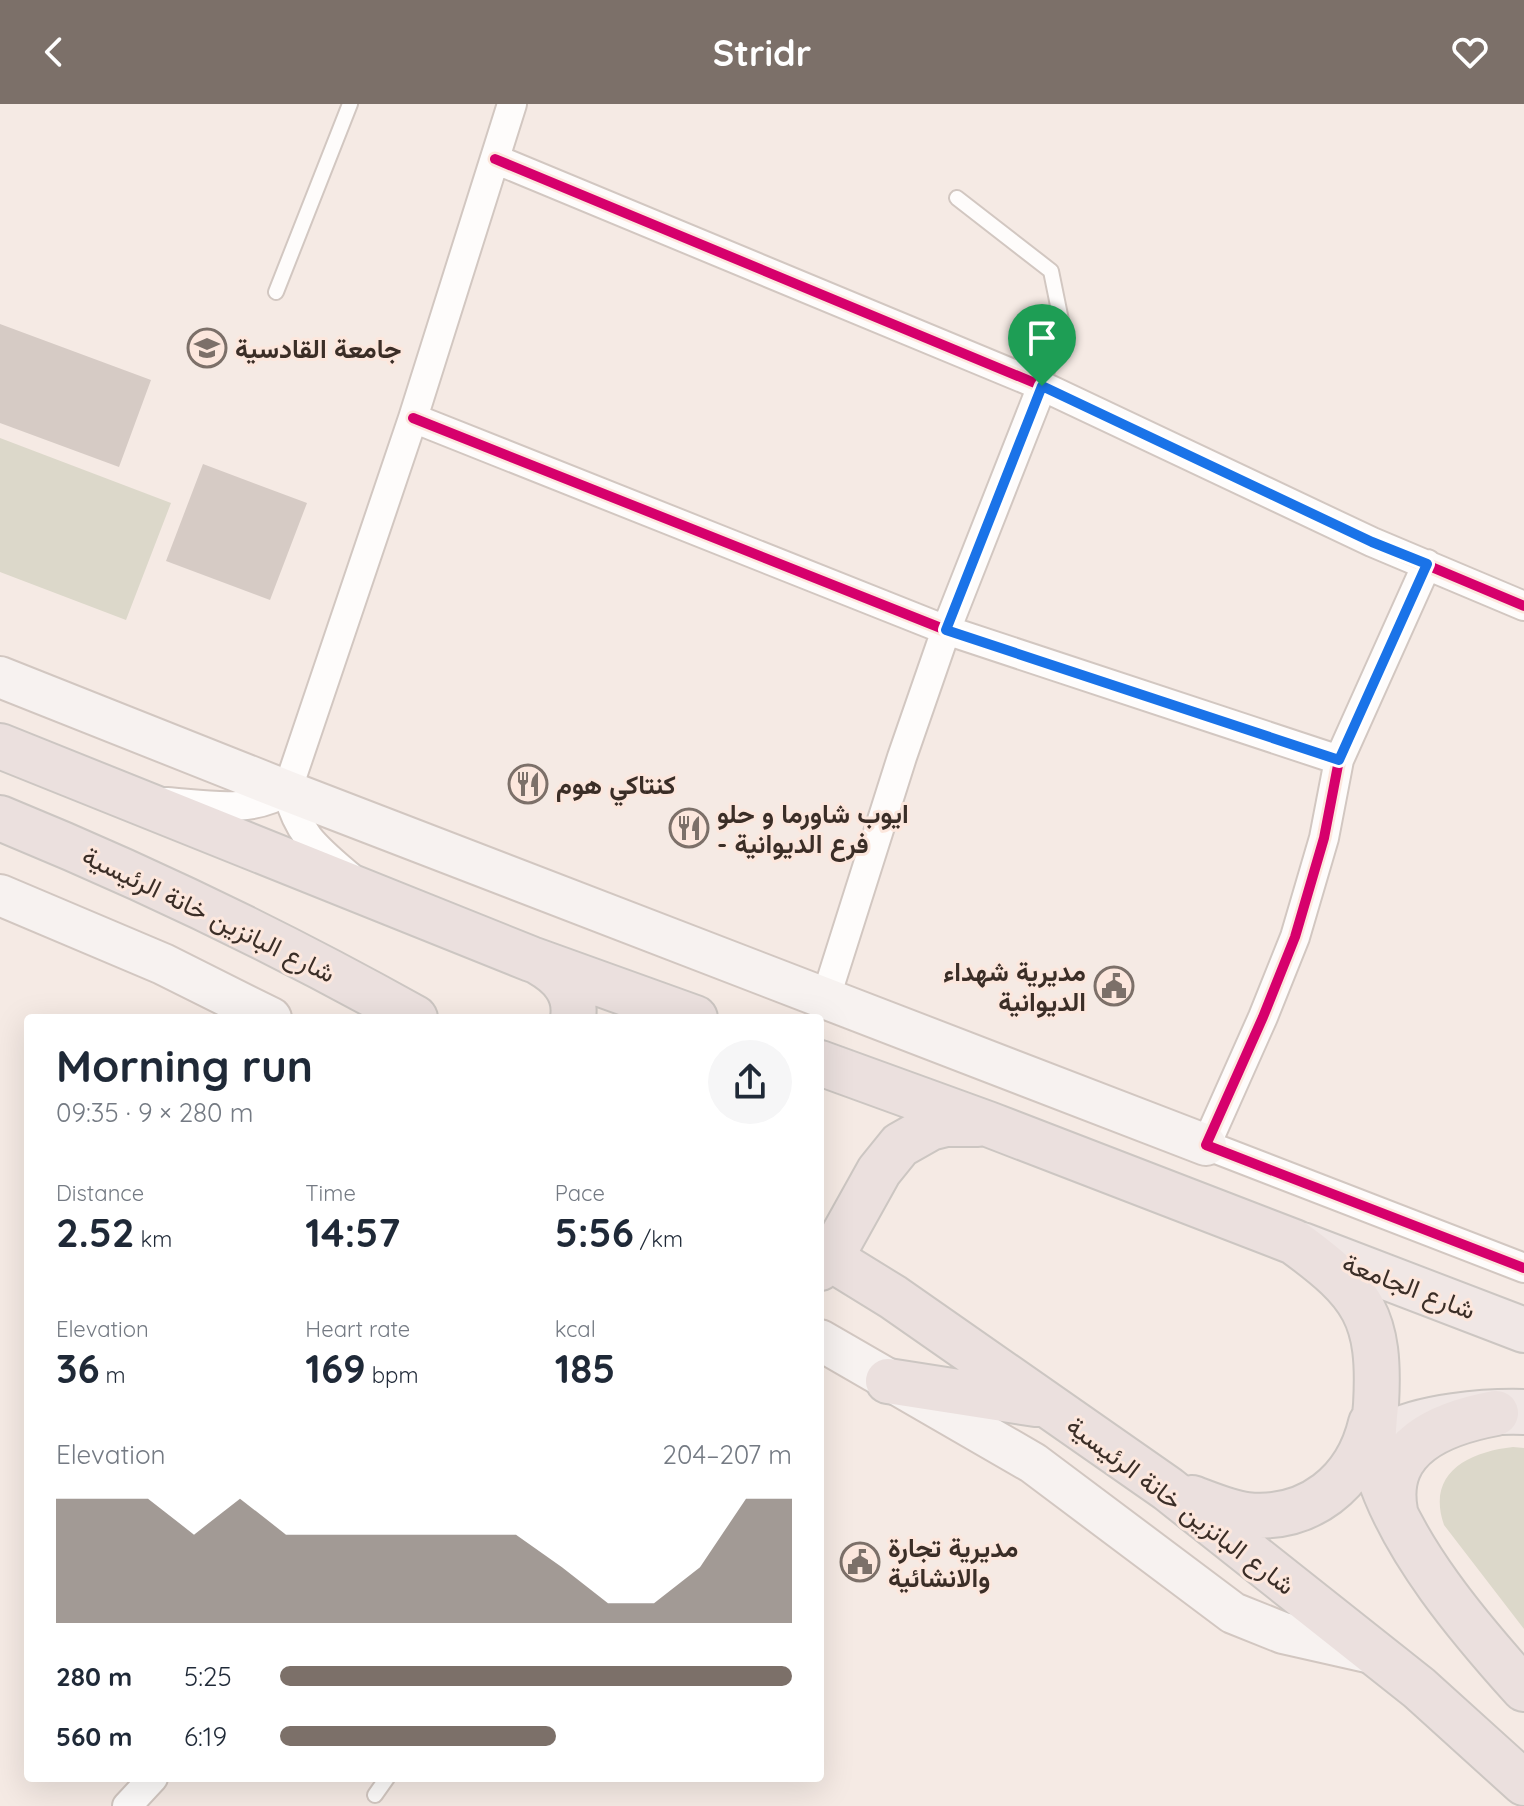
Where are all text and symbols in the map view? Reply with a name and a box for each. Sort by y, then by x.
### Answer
icon: back [32,30,76,74]
text: Stridr [713,30,811,75]
icon: heart [1448,30,1492,74]
pin [1008,304,1076,386]
icon: arrive [1020,316,1064,360]
school or university icon: جامعة القادسية [186,327,228,369]
place label: جامعة القادسية [235,332,402,365]
restaurant icon: كنتاكي هوم [507,763,549,805]
place label: كنتاكي هوم [556,768,676,807]
place label: ايوب شاورما و حلو - فرع الديوانية [717,797,909,862]
restaurant icon: ايوب شاورما و حلو - فرع الديوانية [668,807,710,849]
street label: شارع البانزين خانة الرئيسية [76,838,341,991]
place label: مديرية شهداء الديوانية [943,955,1086,1018]
public building icon: مديرية شهداء الديوانية [1093,965,1135,1007]
text: Morning run [56,1038,313,1093]
button: share [708,1040,792,1124]
text: 09:35 · 9 × 280 m [56,1096,253,1129]
text: Distance [56,1179,144,1207]
text: Time [305,1179,356,1207]
text: Pace [555,1179,605,1207]
text: 2.52 [56,1207,135,1257]
text: 14:57 [305,1207,400,1257]
text: 5:56 [555,1207,634,1257]
text: km [135,1225,172,1253]
text: /km [634,1225,683,1253]
street label: شارع الجامعة [1337,1246,1480,1328]
text: Elevation [56,1315,149,1343]
text: Heart rate [305,1315,410,1343]
text: kcal [555,1315,596,1343]
text: 36 [56,1343,100,1393]
text: 169 [305,1343,366,1393]
text: 185 [555,1343,615,1393]
text: m [100,1361,126,1389]
text: bpm [366,1361,418,1389]
street label: شارع البانزين خانة الرئيسية [1059,1408,1302,1603]
text: Elevation [56,1438,166,1471]
text: 204–207 m [663,1438,792,1471]
place label: مديرية تجارة والانشائية [888,1531,1018,1594]
public building icon: مديرية تجارة والانشائية [839,1541,881,1583]
text: 280 m [56,1660,132,1693]
text: 5:25 [184,1660,232,1693]
text: 560 m [56,1720,133,1753]
text: 6:19 [184,1720,227,1753]

